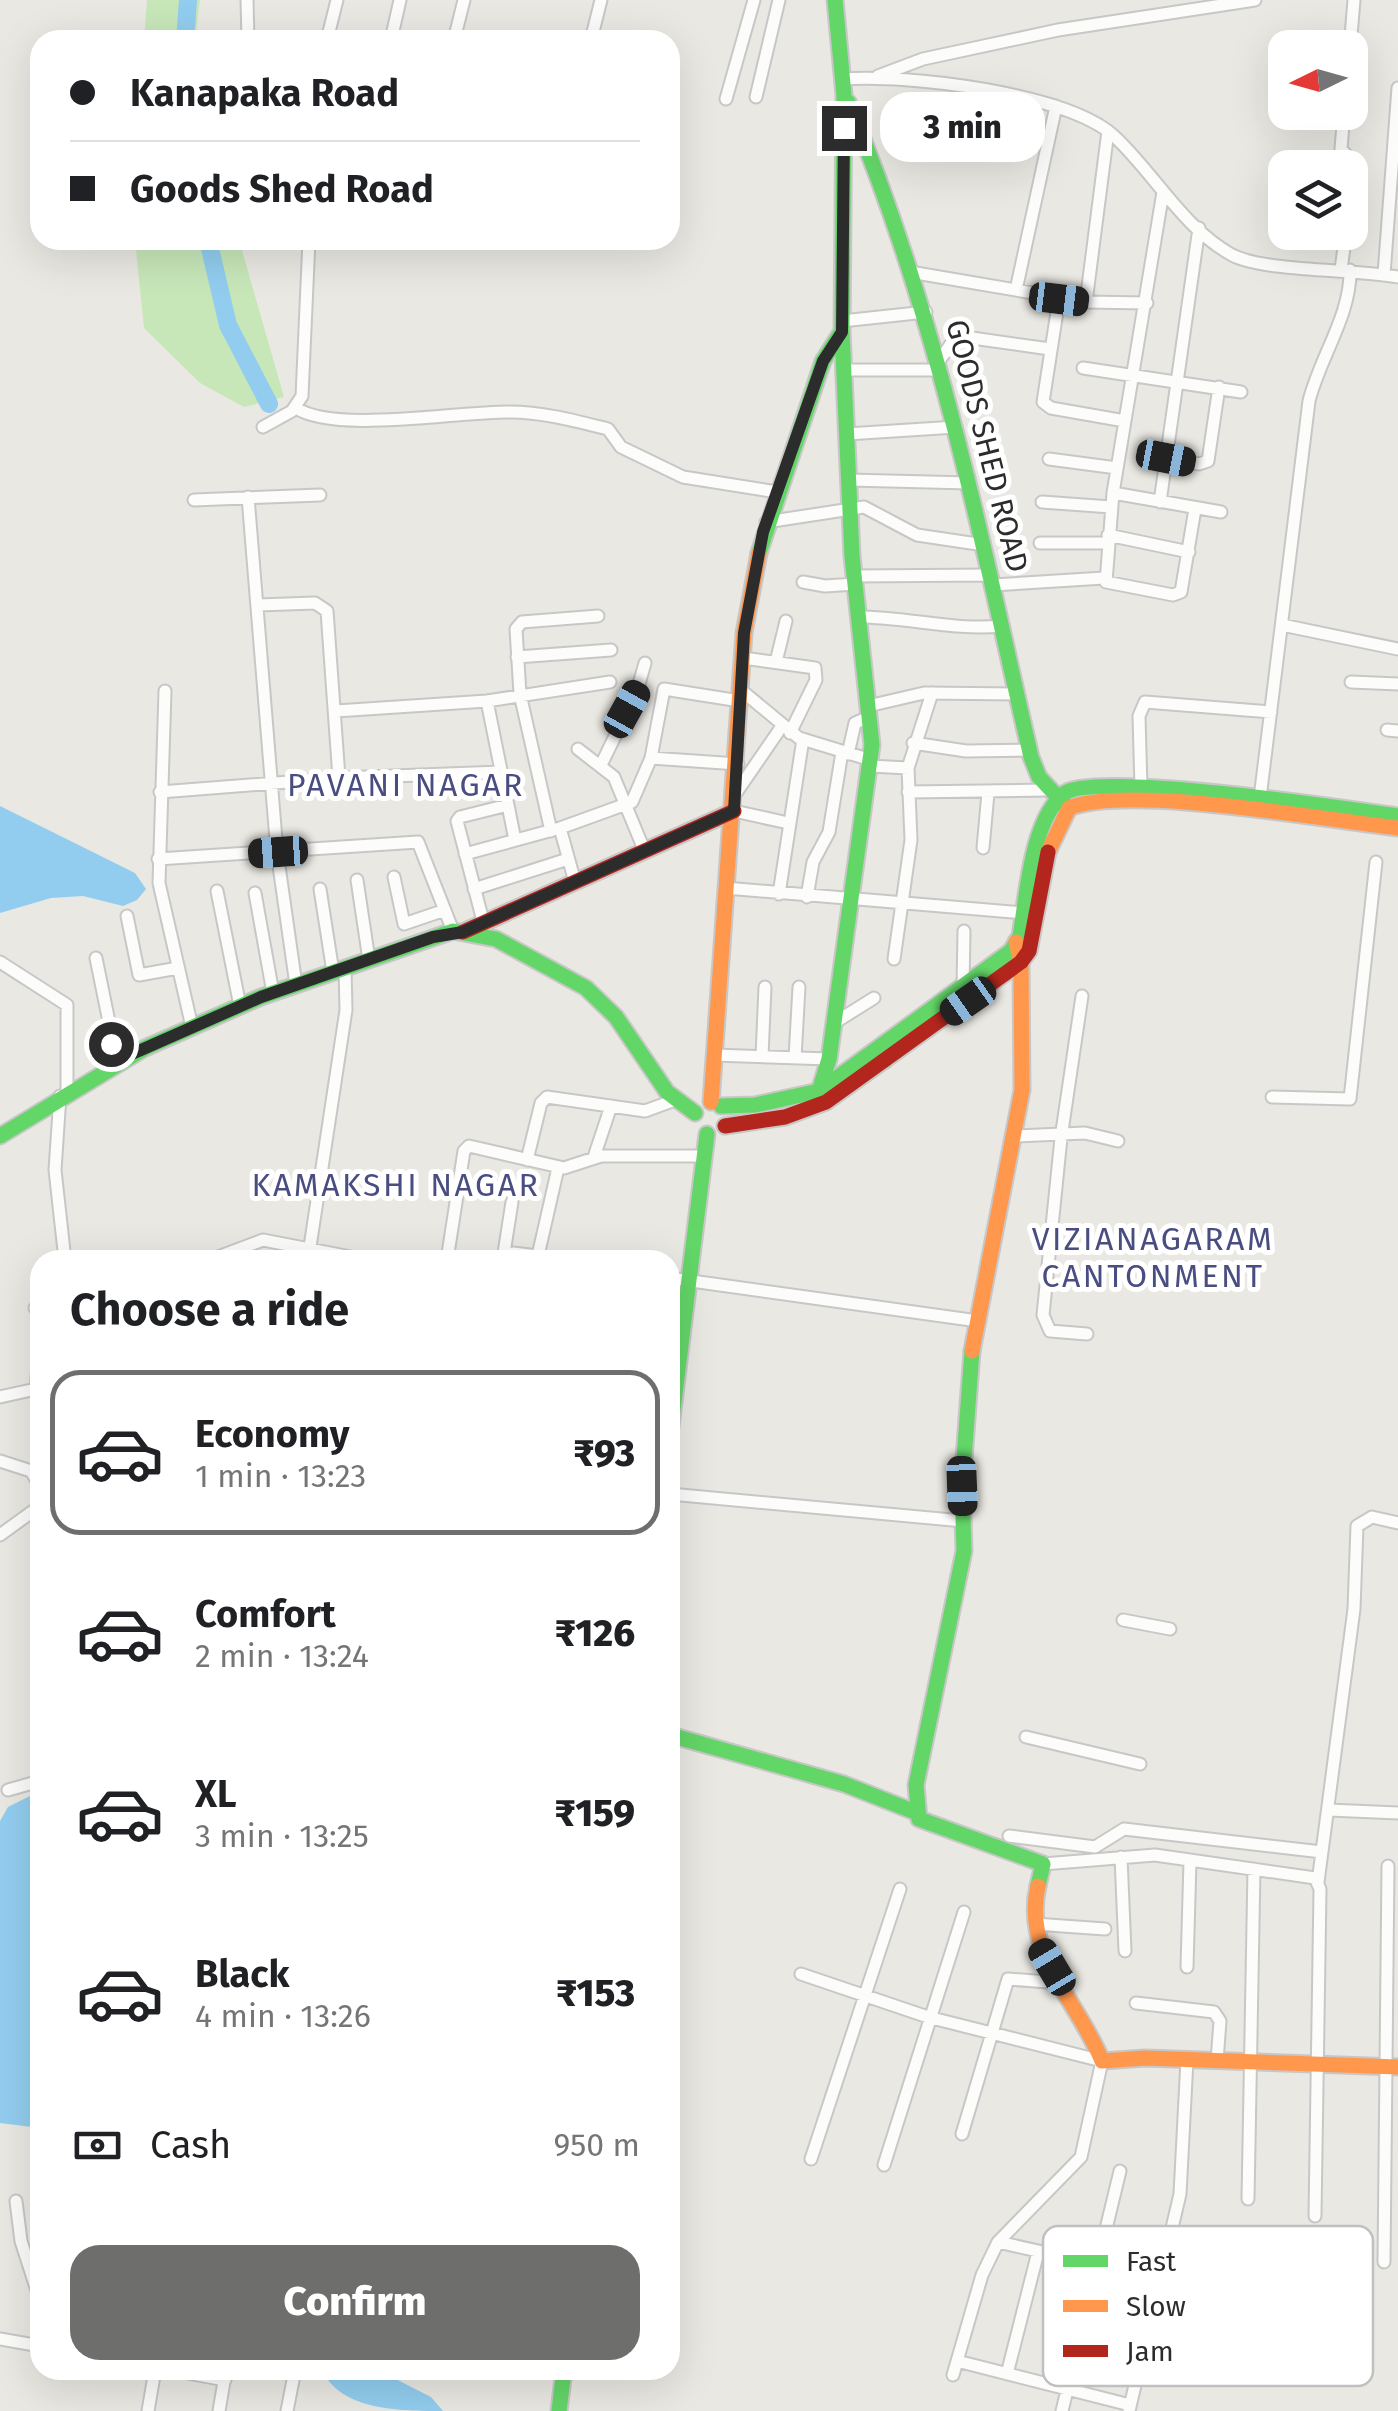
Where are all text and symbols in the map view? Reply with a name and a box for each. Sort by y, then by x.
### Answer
north arrow [1268,30,1368,130]
map controls [1268,30,1368,250]
text: Kanapaka Road [130,70,399,116]
callout: 3 min [879,93,1044,163]
route end [822,106,867,151]
text: 3 min [923,108,1002,146]
button: layers [1268,150,1368,250]
text: Goods Shed Road [130,166,434,212]
car [1027,280,1091,318]
street label: GOODS SHED ROAD [938,316,1036,576]
car [1134,438,1198,478]
car [599,675,655,743]
district label: PAVANI NAGAR [287,766,525,804]
car [247,835,309,869]
car [935,972,1001,1030]
route start [89,1022,134,1067]
district label: KAMAKSHI NAGAR [252,1166,540,1204]
district label: VIZIANAGARAM CANTONMENT [1032,1220,1274,1295]
text: Choose a ride [70,1283,349,1337]
icon: car [75,1408,165,1498]
text: Economy [195,1411,350,1457]
text: ₹93 [573,1430,635,1476]
car [946,1455,978,1517]
text: 1 min · 13:23 [195,1457,366,1495]
icon: car [75,1588,165,1678]
text: Comfort [195,1591,336,1637]
text: ₹126 [555,1610,635,1656]
text: 2 min · 13:24 [195,1637,369,1675]
icon: car [75,1768,165,1858]
text: XL [195,1771,237,1817]
text: ₹159 [554,1790,635,1836]
text: 3 min · 13:25 [195,1817,369,1855]
car [1024,1934,1080,2000]
icon: car [75,1948,165,2038]
text: Black [195,1951,290,1997]
text: ₹153 [556,1970,635,2016]
text: 4 min · 13:26 [195,1997,371,2035]
icon: cash [70,2118,125,2173]
text: Cash [150,2122,231,2168]
text: 950 m [553,2126,640,2164]
legend [1043,2226,1373,2386]
button: Confirm [70,2245,640,2360]
text: Fast [1126,2245,1177,2278]
text: Slow [1126,2290,1186,2323]
text: Jam [1126,2335,1174,2368]

